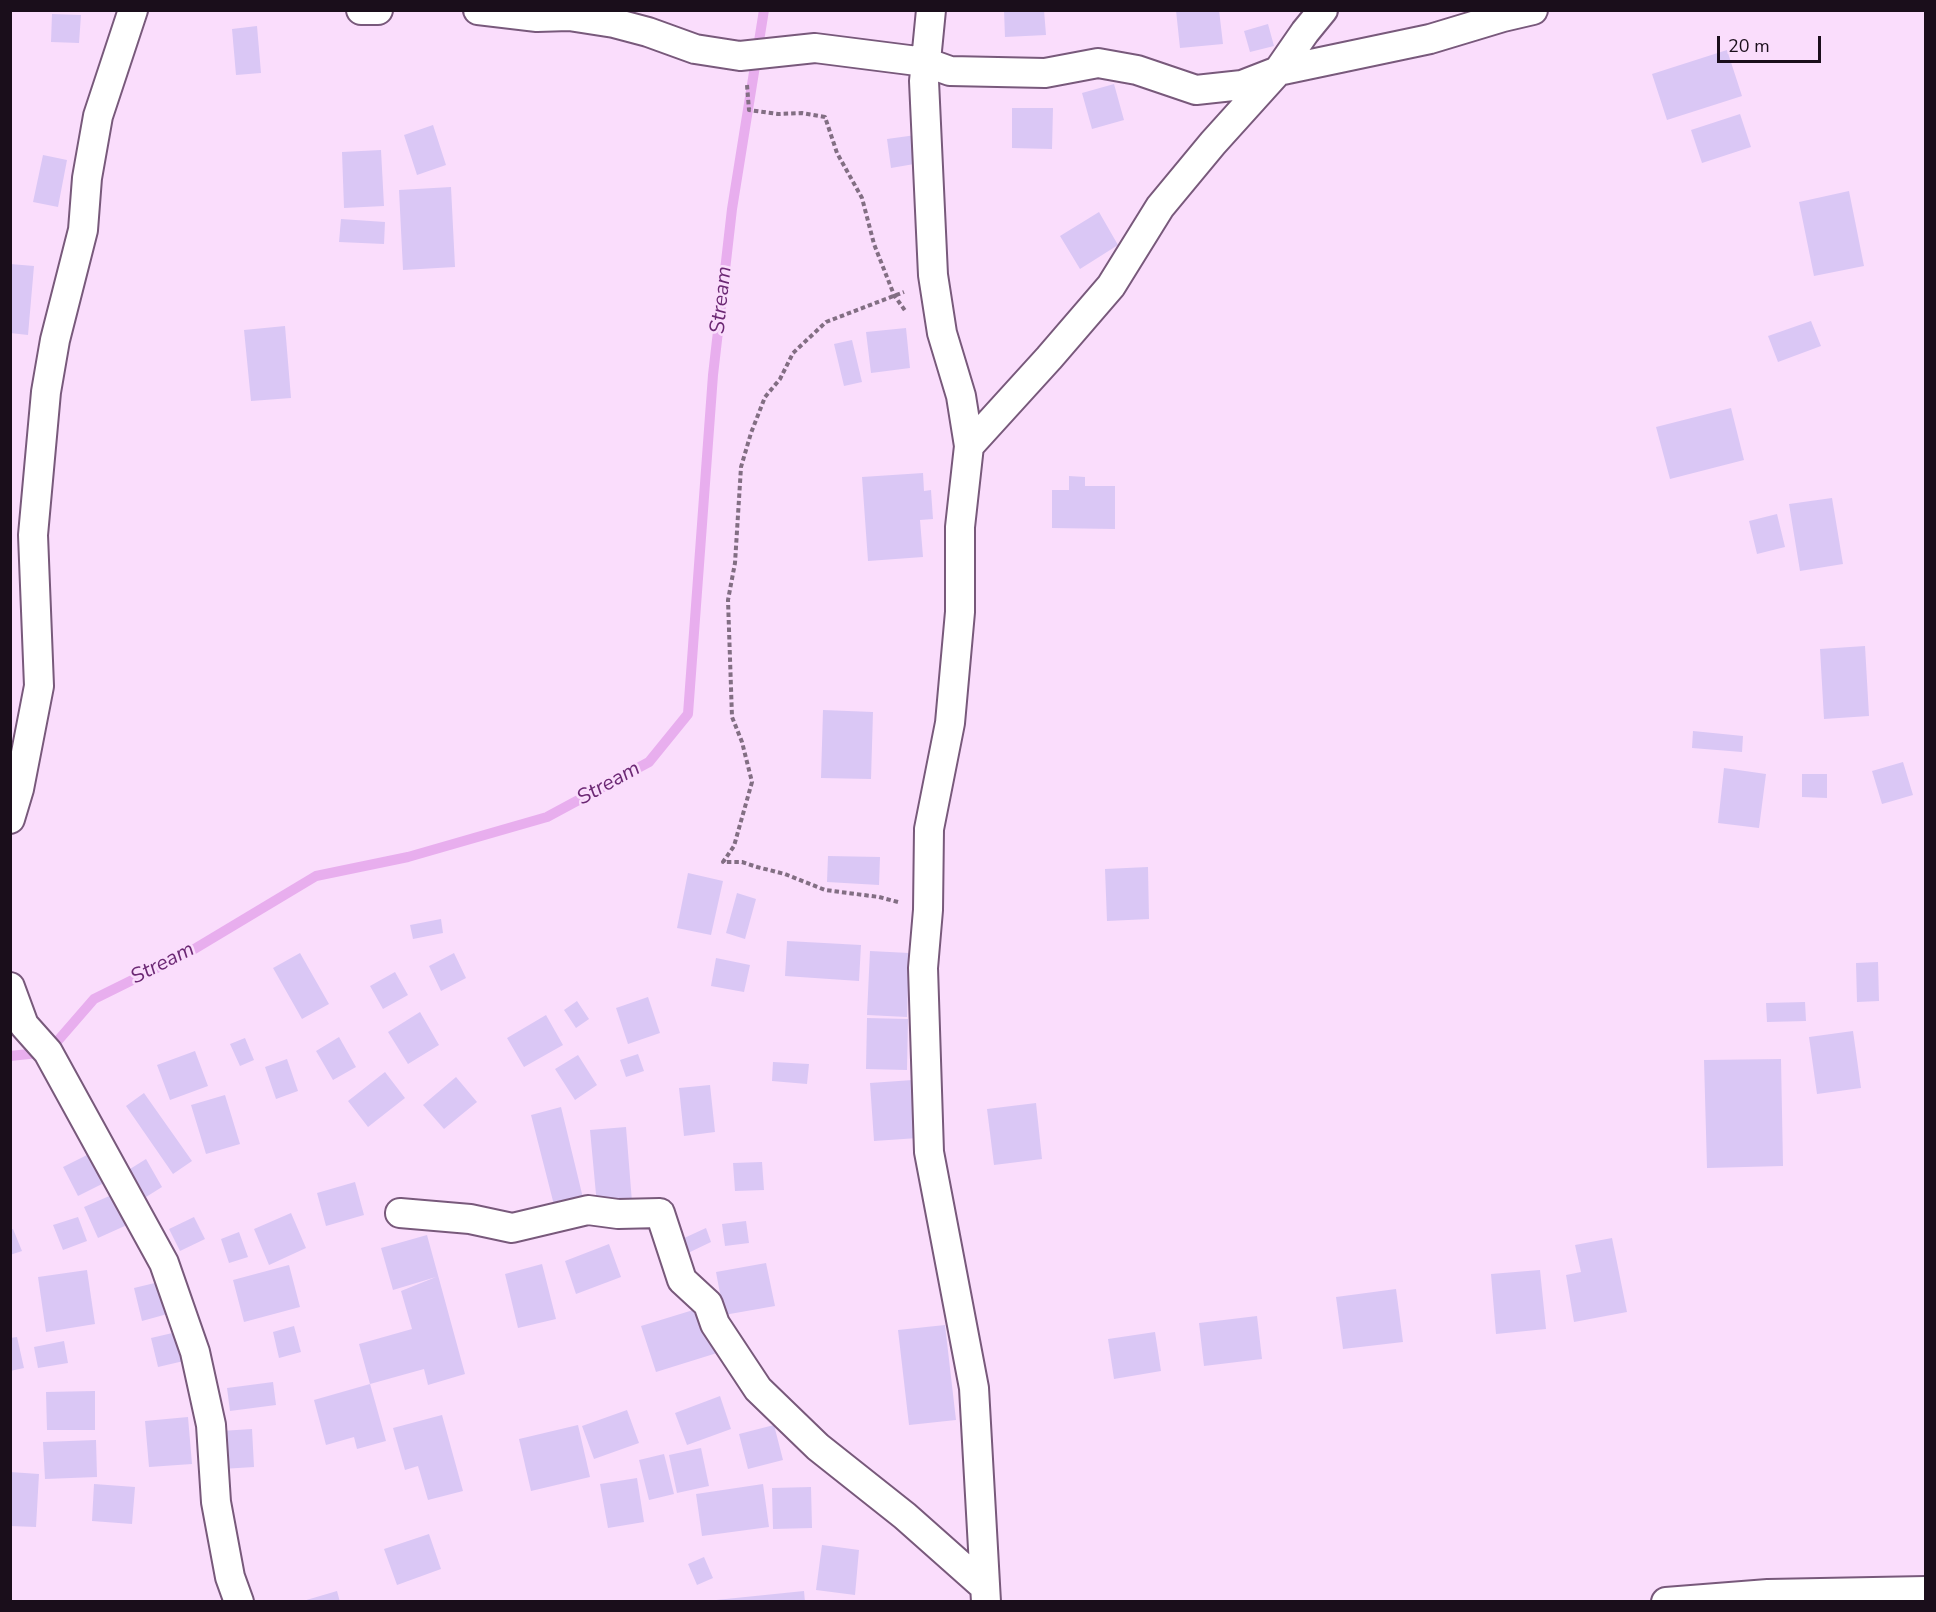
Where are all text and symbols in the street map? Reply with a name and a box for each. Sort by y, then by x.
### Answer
scale bar [1720,24,1824,62]
text: 20 m [1728,34,1770,58]
water label: Stream [706,265,738,335]
water label: Stream [573,757,645,811]
water label: Stream [127,937,199,991]

